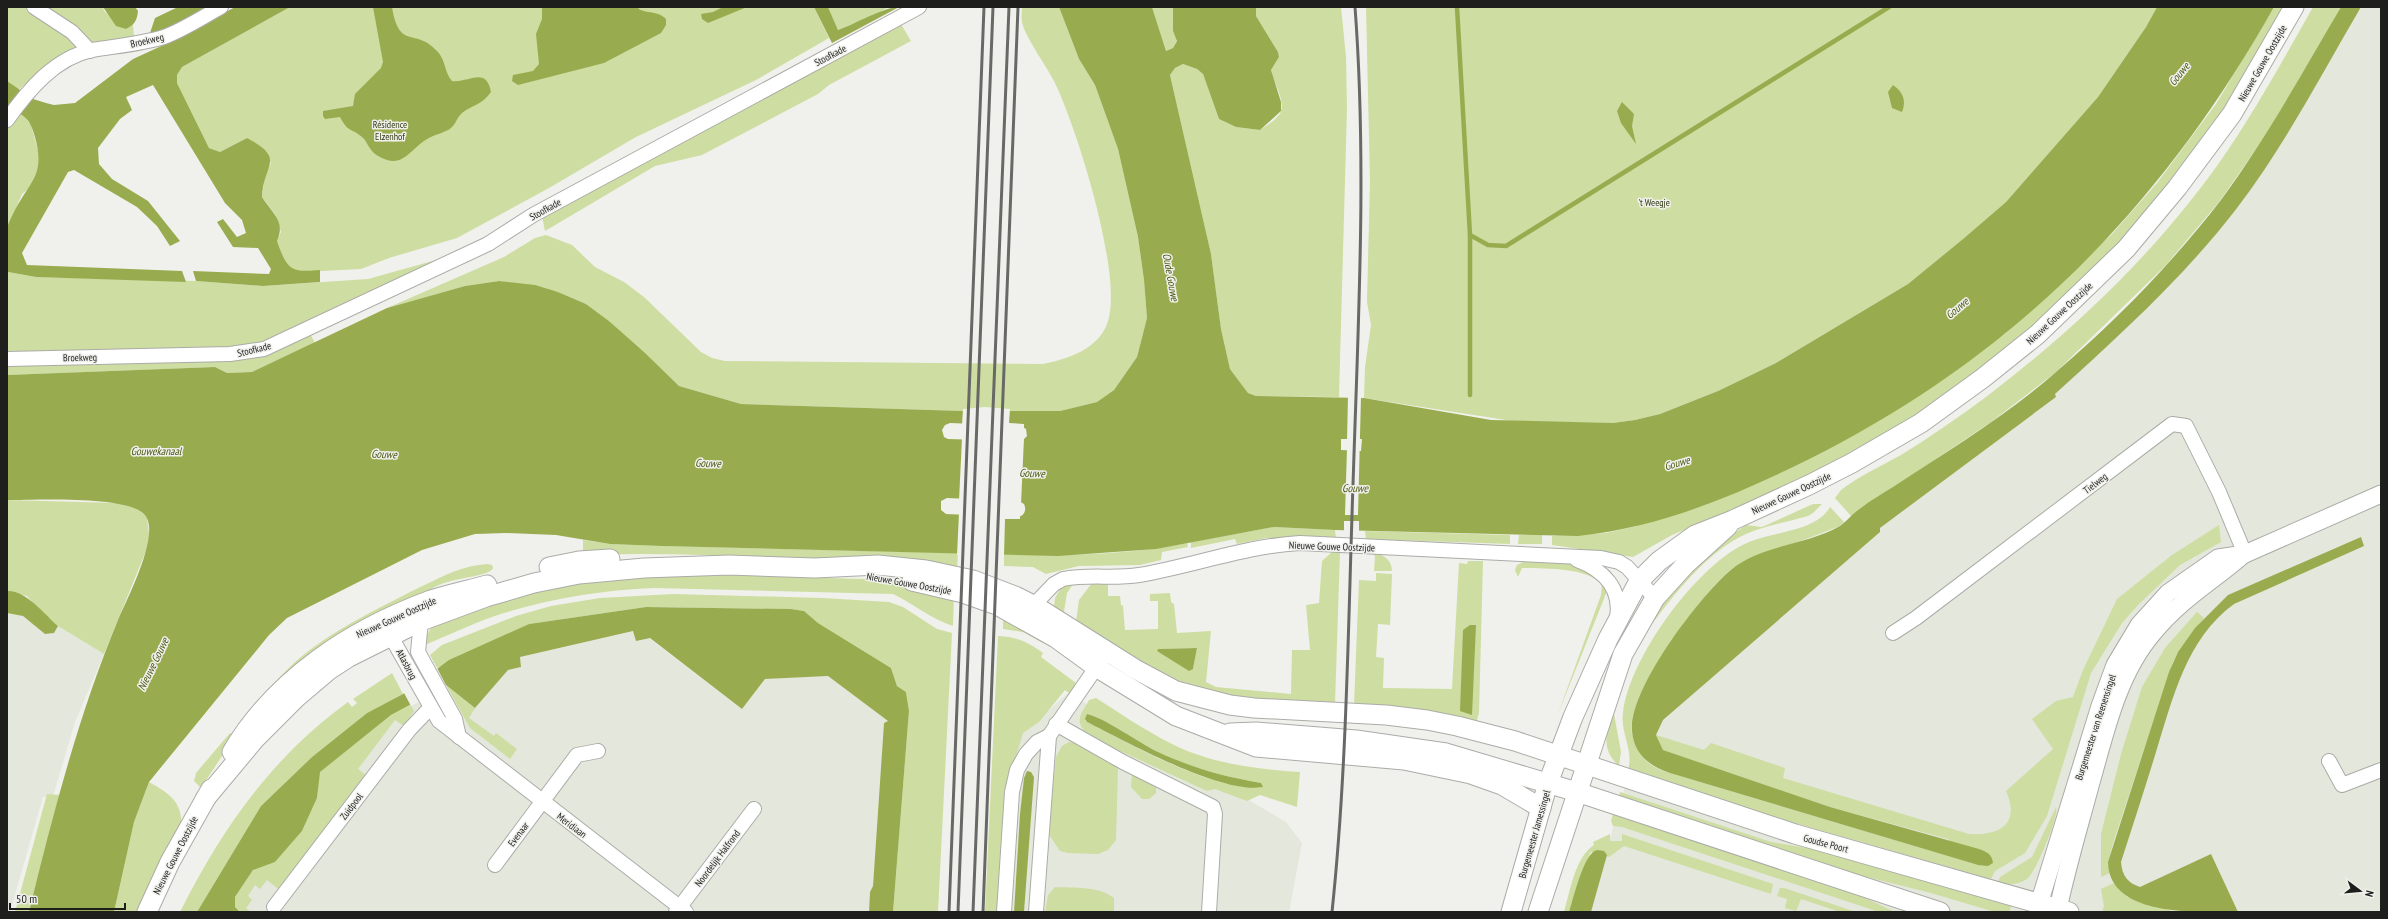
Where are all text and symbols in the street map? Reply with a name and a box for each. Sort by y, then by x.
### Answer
street label: Nieuwe Gouwe Oostzijde [2235,23,2290,104]
street label: Broekweg [129,30,165,51]
street label: Stoofkade [812,42,848,69]
water label: Gouwe [2165,58,2193,88]
park label: Résidence Elzenhof [373,118,407,143]
street label: Stoofkade [527,195,563,223]
park label: 't Weegje [1638,196,1670,209]
water label: Oude Gouwe [1160,252,1182,303]
street label: Nieuwe Gouwe Oostzijde [2023,279,2095,347]
water label: Gouwe [1943,293,1973,322]
street label: Stoofkade [236,339,272,360]
street label: Broekweg [63,351,97,364]
water label: Gouwekanaal [131,444,183,458]
water label: Gouwe [371,447,399,461]
water label: Gouwe [1663,452,1693,473]
water label: Gouwe [695,456,723,470]
water label: Gouwe [1019,466,1047,480]
street label: Nieuwe Gouwe Oostzijde [1749,469,1833,518]
street label: Tielweg [2080,470,2110,497]
water label: Gouwe [1342,481,1369,495]
street label: Nieuwe Gouwe Oostzijde [1289,539,1375,554]
street label: Nieuwe Gouwe Oostzijde [865,570,952,597]
street label: Nieuwe Gouwe Oostzijde [354,594,438,641]
water label: Nieuwe Gouwe [134,634,172,693]
street label: Atlasbrug [393,647,420,682]
street label: Burgemeester van Reenensingel [2072,672,2119,782]
street label: Burgemeester Jamessingel [1516,788,1553,880]
street label: Zuidpool [337,790,366,822]
street label: Meridiaan [554,810,589,841]
street label: Nieuwe Gouwe Oostzijde [150,814,201,897]
street label: Evenaar [505,819,532,849]
street label: Noordelijk Halfrond [692,827,743,889]
street label: Goudse Poort [1802,831,1850,856]
north arrow [2340,871,2380,911]
scale bar [10,885,125,911]
text: N [2362,889,2377,899]
text: 50 m [16,891,37,906]

